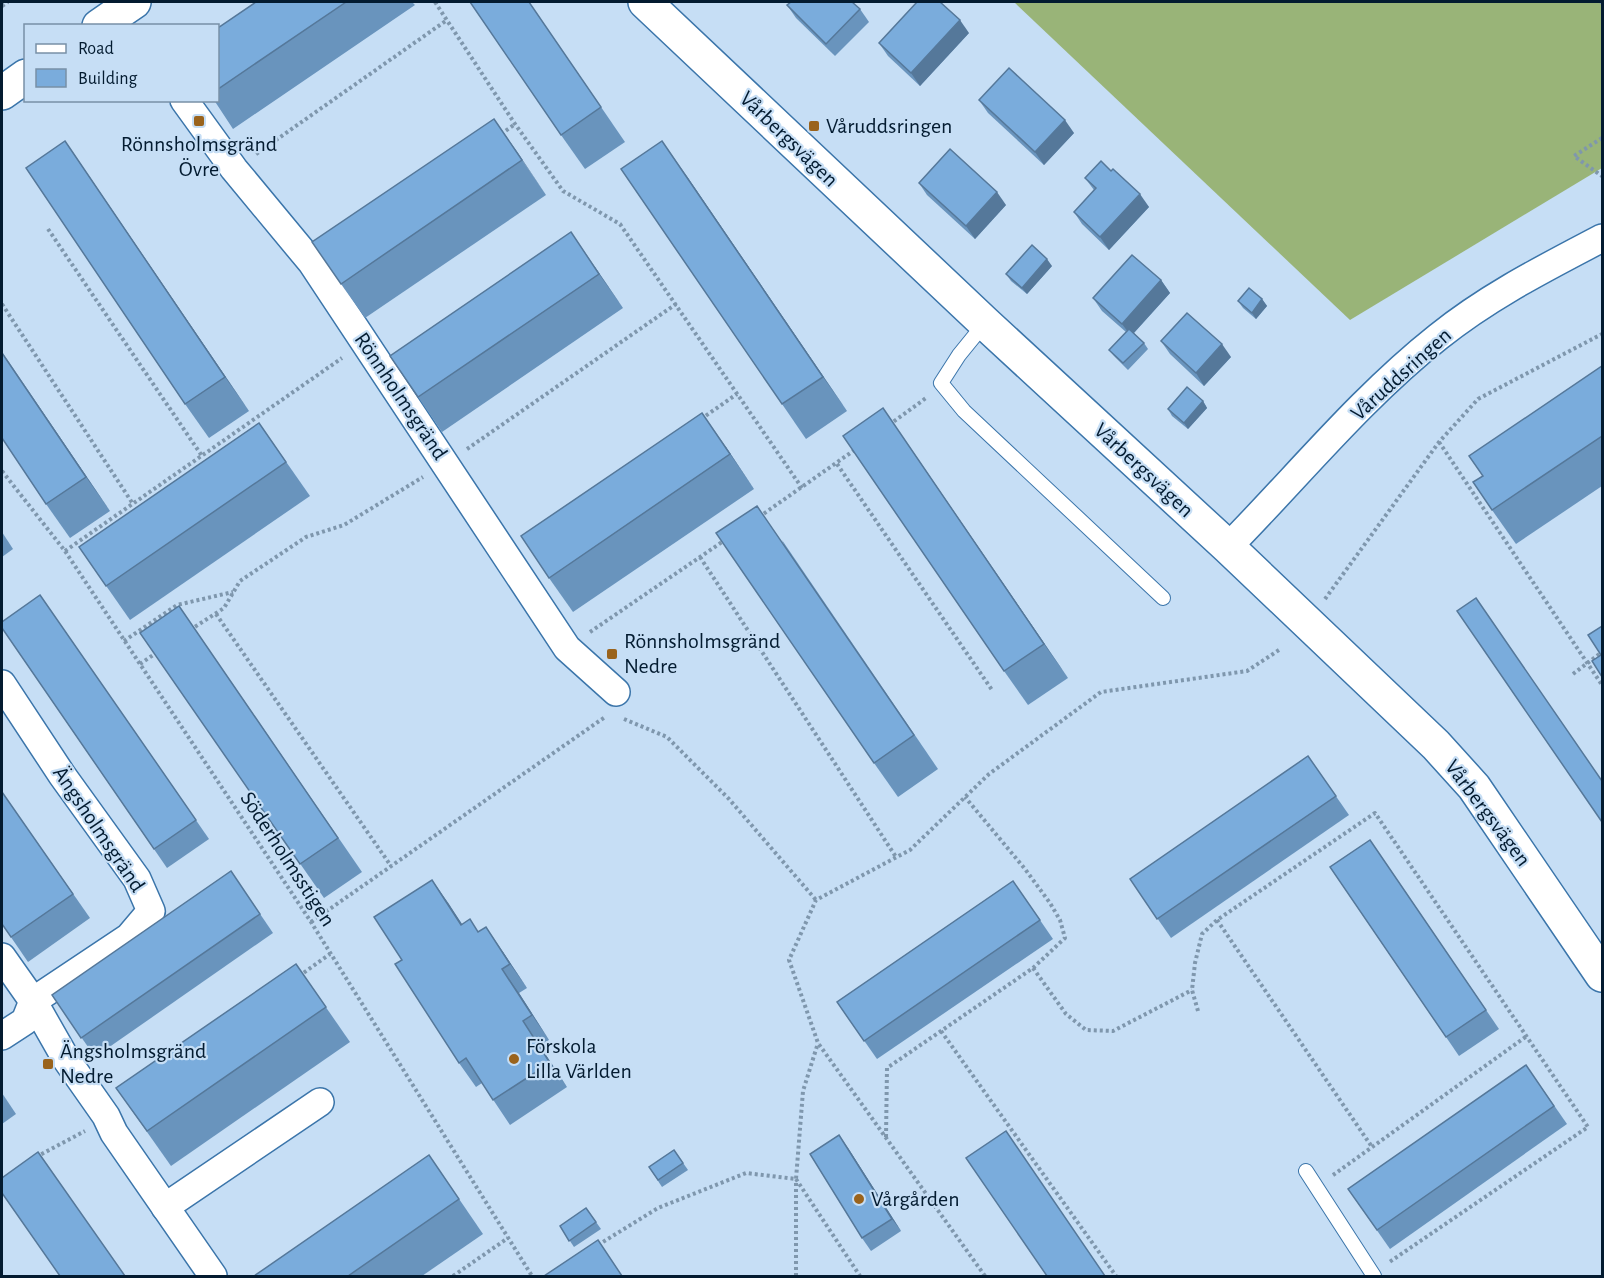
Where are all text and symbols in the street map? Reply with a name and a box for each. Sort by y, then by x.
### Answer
legend [24,24,219,102]
text: Road [78,40,114,58]
text: Building [78,70,138,88]
street label: Vårbergsvägen [736,87,842,191]
marker: Rönnsholmsgränd Övre [192,114,206,128]
place label: Våruddsringen [826,115,952,137]
marker: Våruddsringen [807,119,821,133]
place label: Rönnsholmsgränd Övre [121,133,277,180]
street label: Våruddsringen [1347,324,1455,424]
street label: Rönnholmsgränd [350,328,452,464]
street label: Vårbergsvägen [1090,419,1198,521]
place label: Rönnsholmsgränd Nedre [624,630,780,677]
marker: Rönnsholmsgränd Nedre [605,647,619,661]
street label: Vårbergsvägen [1441,756,1535,870]
street label: Ängsholmsgränd [49,762,149,896]
street label: Söderholmsstigen [236,788,340,930]
place label: Förskola Lilla Världen [526,1035,632,1082]
place label: Ängsholmsgränd Nedre [60,1040,206,1087]
marker: Förskola Lilla Världen [507,1052,521,1066]
marker: Ängsholmsgränd Nedre [41,1057,55,1071]
place label: Vårgården [871,1188,960,1210]
marker: Vårgården [852,1192,866,1206]

